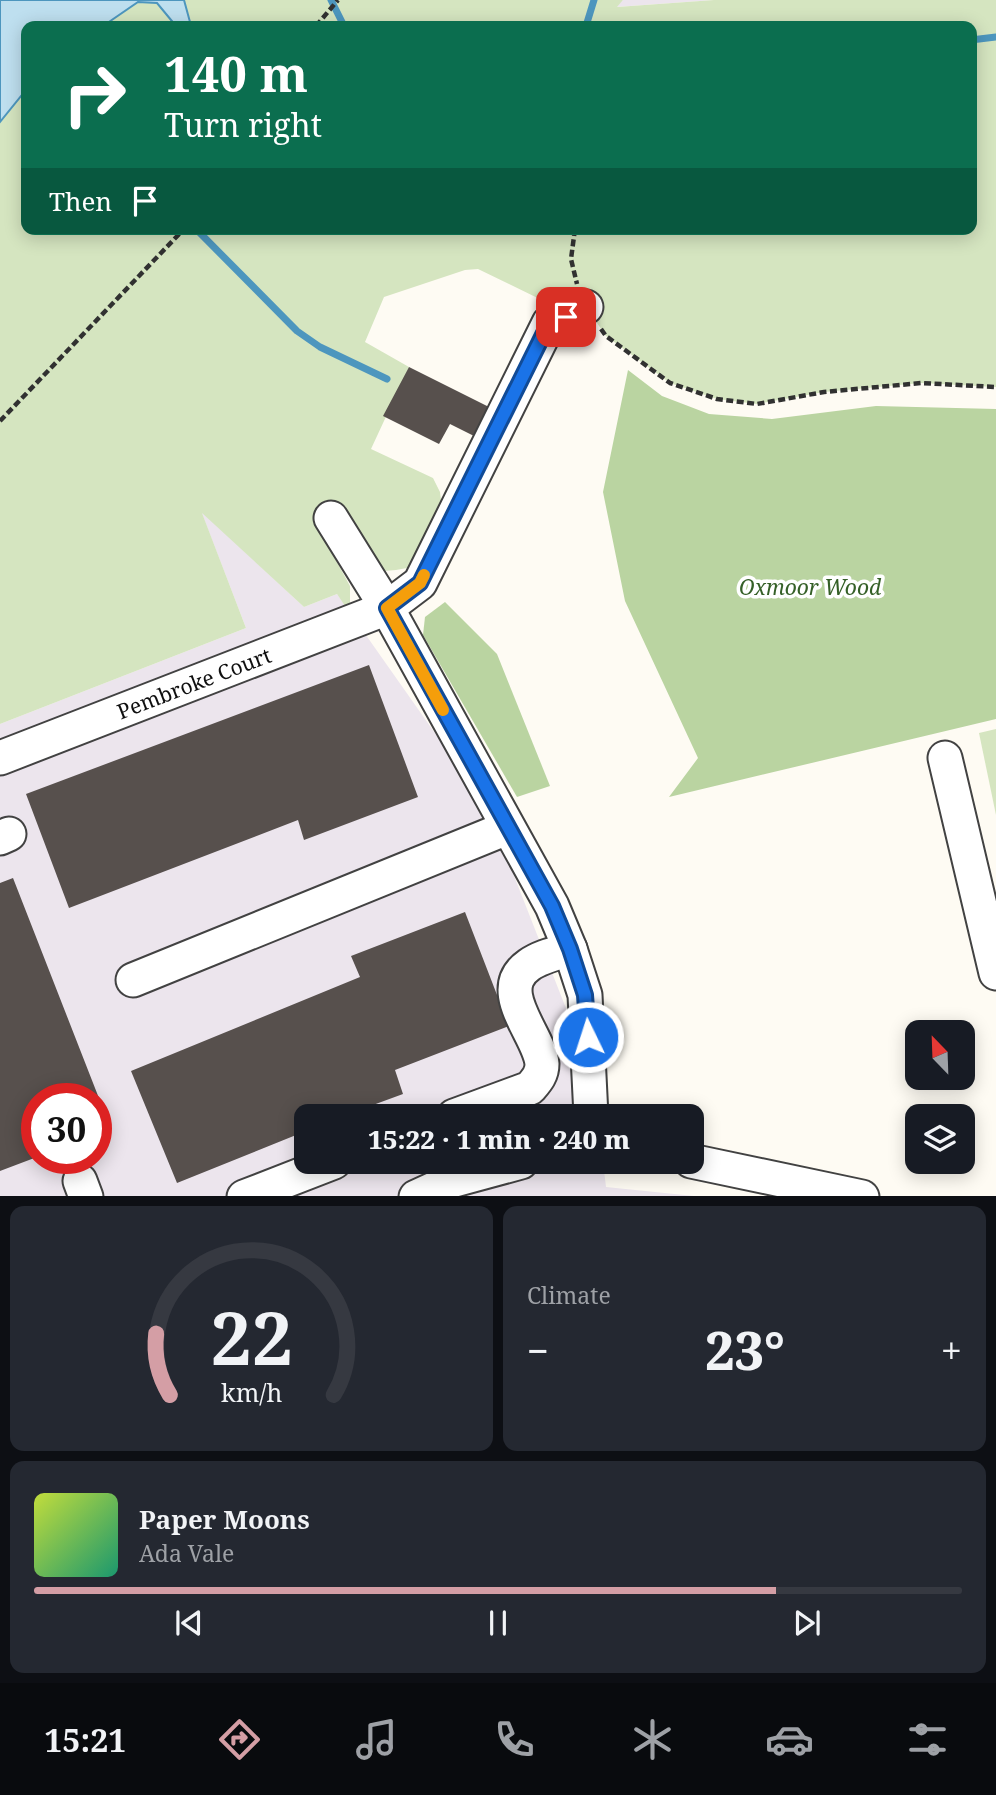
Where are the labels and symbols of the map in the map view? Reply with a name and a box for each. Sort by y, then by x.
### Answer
pin [536,287,596,347]
park label: Oxmoor Wood [739,573,882,601]
street label: Pembroke Court [113,641,275,725]
position arrow [551,1000,625,1074]
north arrow [905,1020,975,1090]
speed limit sign: 30 [21,1083,112,1174]

